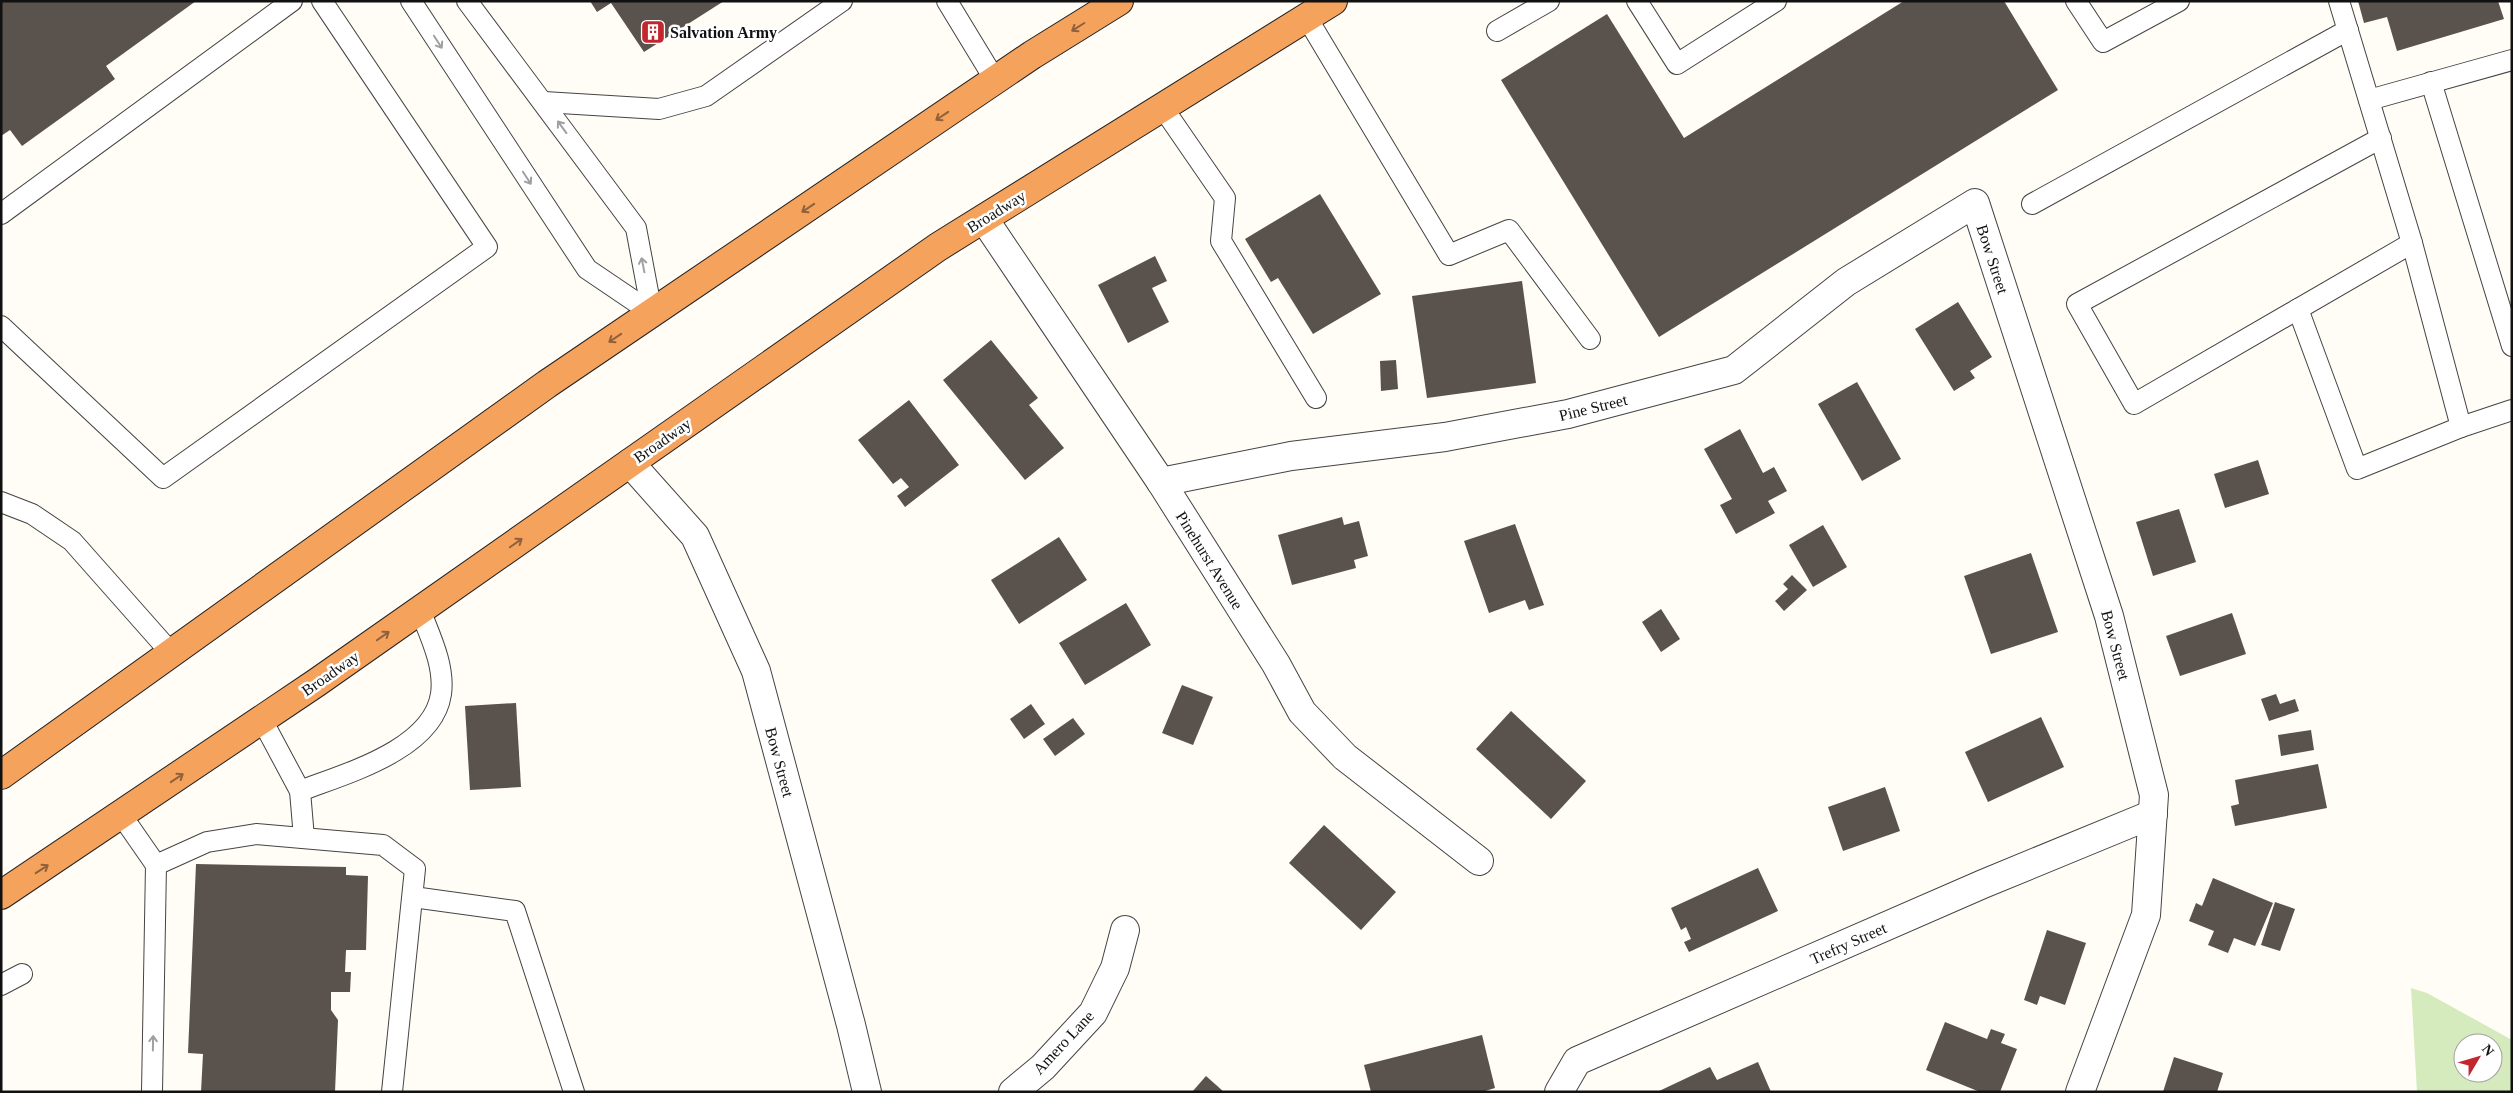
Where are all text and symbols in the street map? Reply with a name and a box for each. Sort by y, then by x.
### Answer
building icon: Salvation Army [640,19,666,45]
one-way arrow [1071,22,1085,32]
place label: Salvation Army [670,24,777,42]
one-way arrow [433,35,443,49]
one-way arrow [935,111,949,122]
one-way arrow [557,120,567,134]
one-way arrow [522,171,532,185]
street label: Broadway [964,187,1029,237]
one-way arrow [801,203,815,213]
street label: Bow Street [1973,223,2012,296]
one-way arrow [638,257,647,273]
one-way arrow [608,333,622,343]
street label: Pine Street [1557,391,1630,424]
street label: Broadway [630,415,695,467]
street label: Pinehurst Avenue [1173,508,1246,612]
one-way arrow [509,538,523,548]
street label: Bow Street [2098,608,2133,682]
one-way arrow [376,631,390,641]
street label: Broadway [298,648,363,700]
street label: Bow Street [762,725,797,799]
one-way arrow [170,773,184,783]
one-way arrow [35,863,49,874]
street label: Trefry Street [1807,919,1890,969]
street label: Amero Lane [1030,1007,1097,1078]
north arrow [2453,1033,2503,1083]
one-way arrow [148,1035,158,1052]
text: N [2479,1042,2497,1059]

